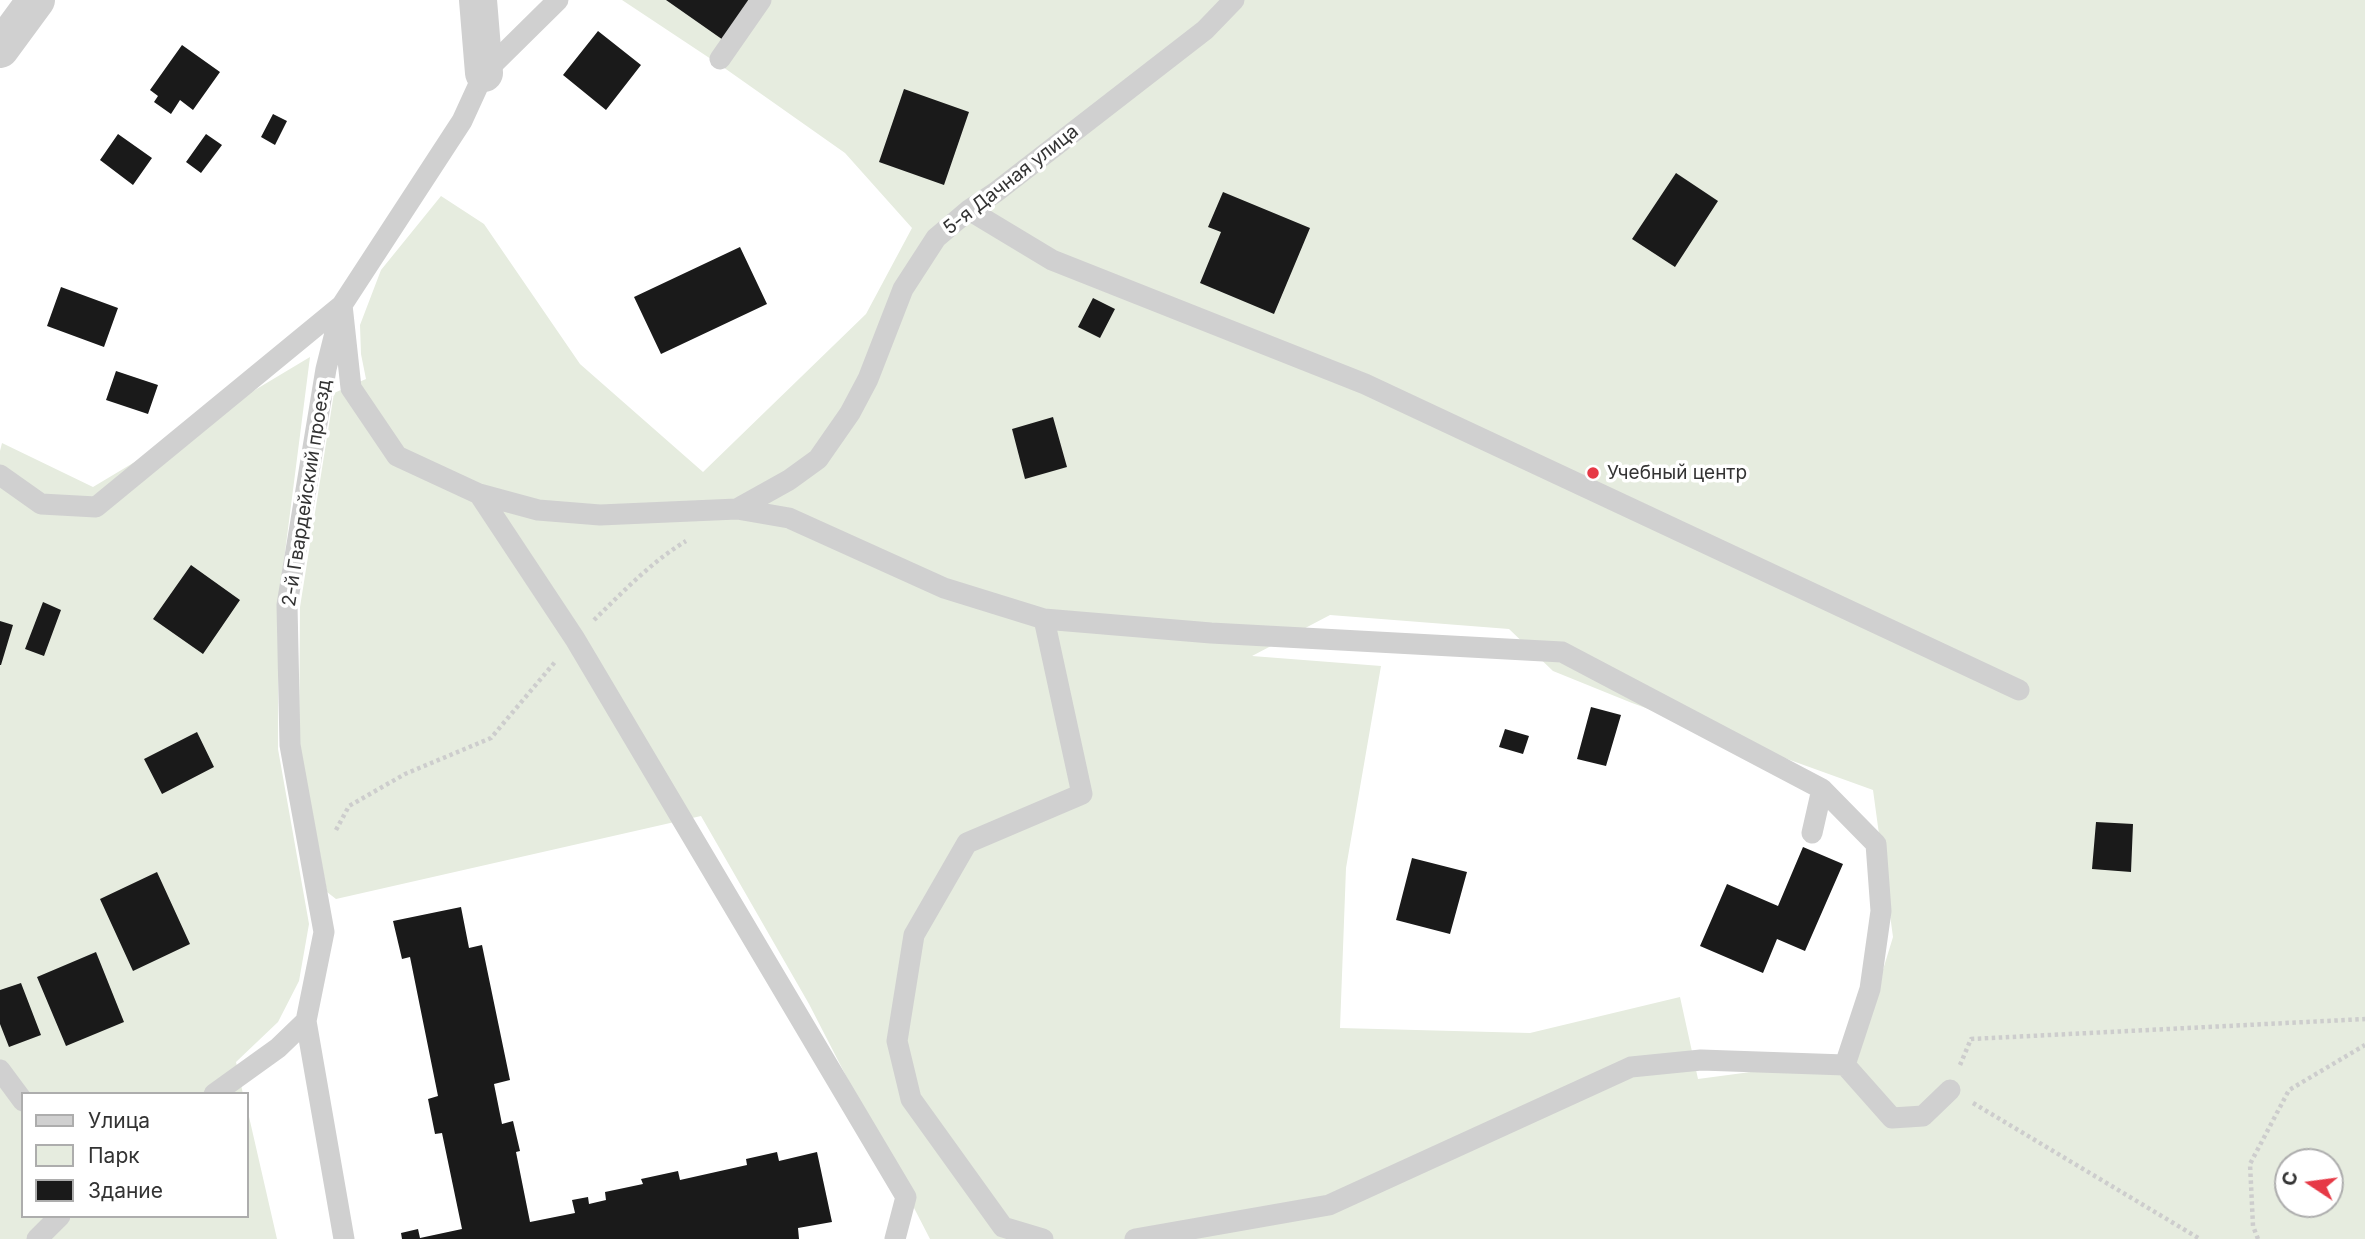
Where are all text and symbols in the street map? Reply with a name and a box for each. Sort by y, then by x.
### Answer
street label: 5-я Дачная улица [939,120,1083,240]
street label: 2-й Гвардейский проезд [278,378,336,608]
place label: Учебный центр [1607,462,1747,484]
marker: Учебный центр [1585,465,1601,481]
legend [21,1092,248,1218]
text: Улица [88,1108,150,1133]
text: Парк [88,1143,140,1168]
north arrow [2274,1148,2344,1218]
text: С [2277,1169,2303,1188]
text: Здание [88,1178,163,1203]

